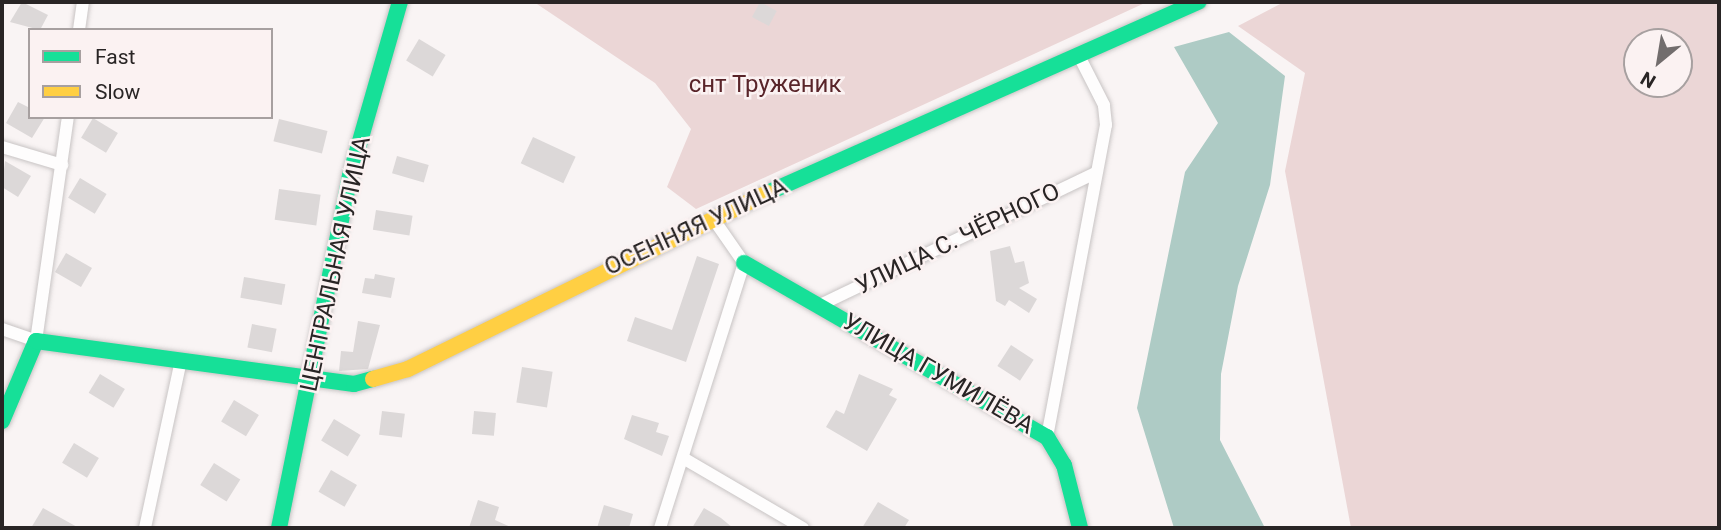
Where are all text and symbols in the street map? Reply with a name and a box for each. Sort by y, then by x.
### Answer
legend [28,28,273,119]
north arrow [1623,28,1693,98]
text: Fast [95,45,135,69]
text: N [1637,67,1660,93]
park label: снт Труженик [688,71,842,99]
text: Slow [95,80,140,104]
street label: ЦЕНТРАЛЬНАЯ УЛИЦА [295,134,377,394]
street label: ОСЕННЯЯ УЛИЦА [600,172,792,282]
street label: УЛИЦА С. ЧЁРНОГО [851,177,1065,301]
street label: УЛИЦА ГУМИЛЁВА [837,308,1039,440]

